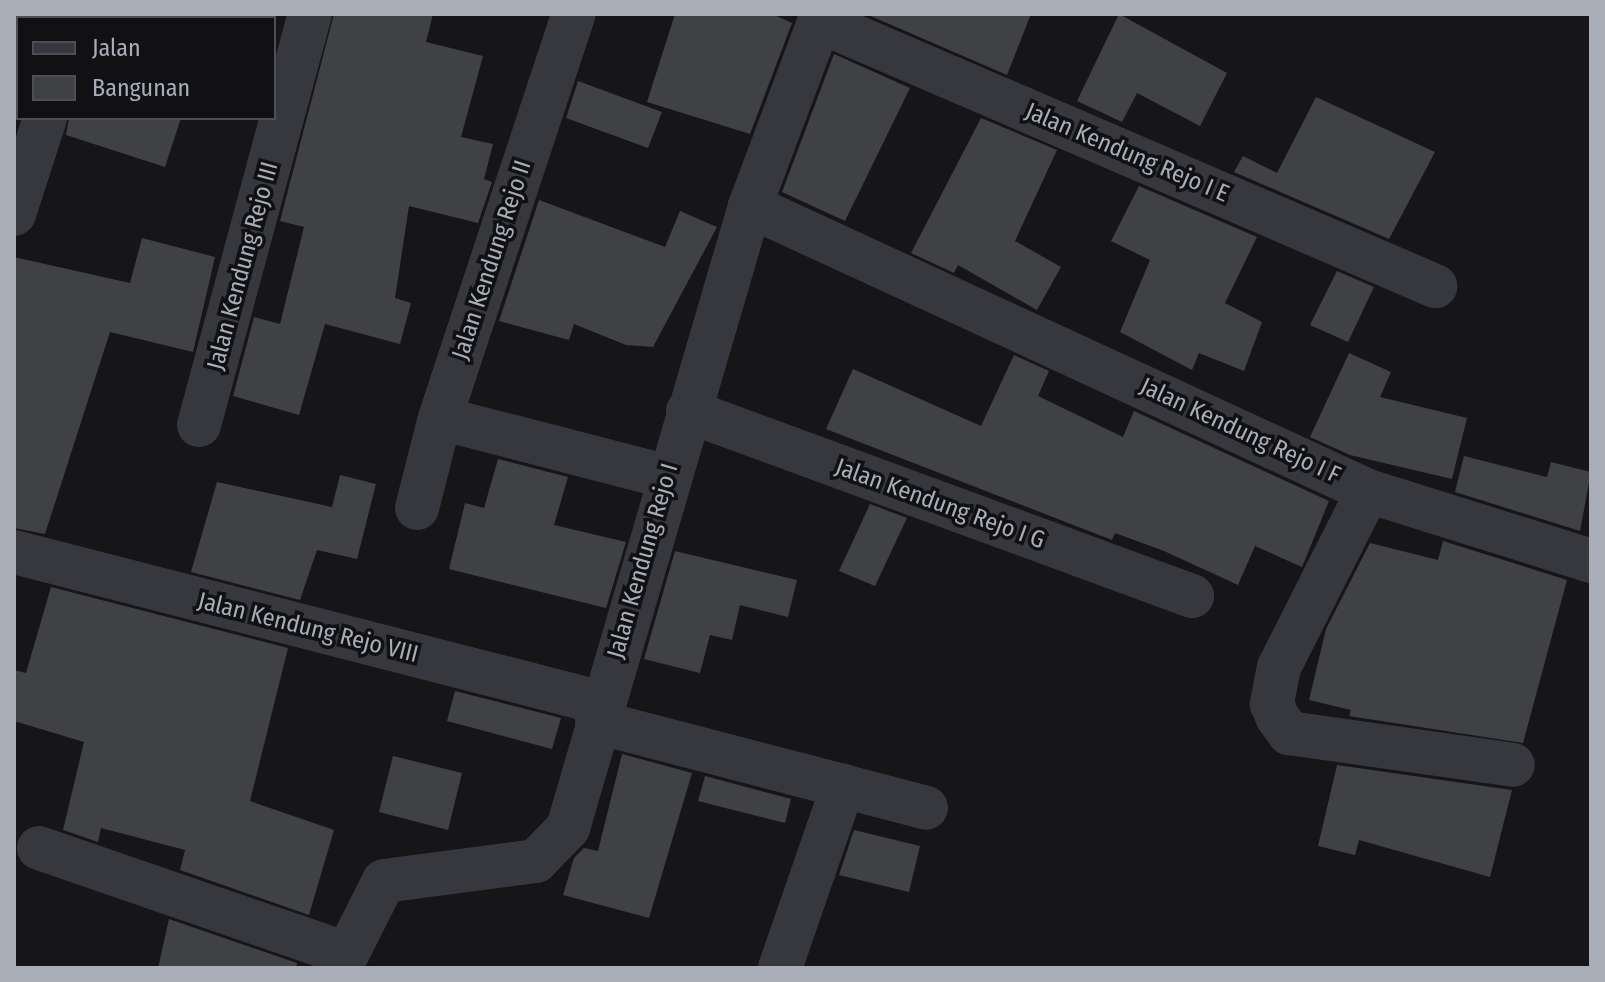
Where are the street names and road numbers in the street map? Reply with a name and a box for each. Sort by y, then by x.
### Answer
street label: Jalan Kendung Rejo I E [1021,97,1233,209]
street label: Jalan Kendung Rejo II [446,157,538,363]
street label: Jalan Kendung Rejo III [201,159,285,373]
street label: Jalan Kendung Rejo I F [1135,372,1345,490]
street label: Jalan Kendung Rejo I G [831,453,1049,555]
street label: Jalan Kendung Rejo I [601,460,685,662]
street label: Jalan Kendung Rejo VIII [195,587,421,669]

